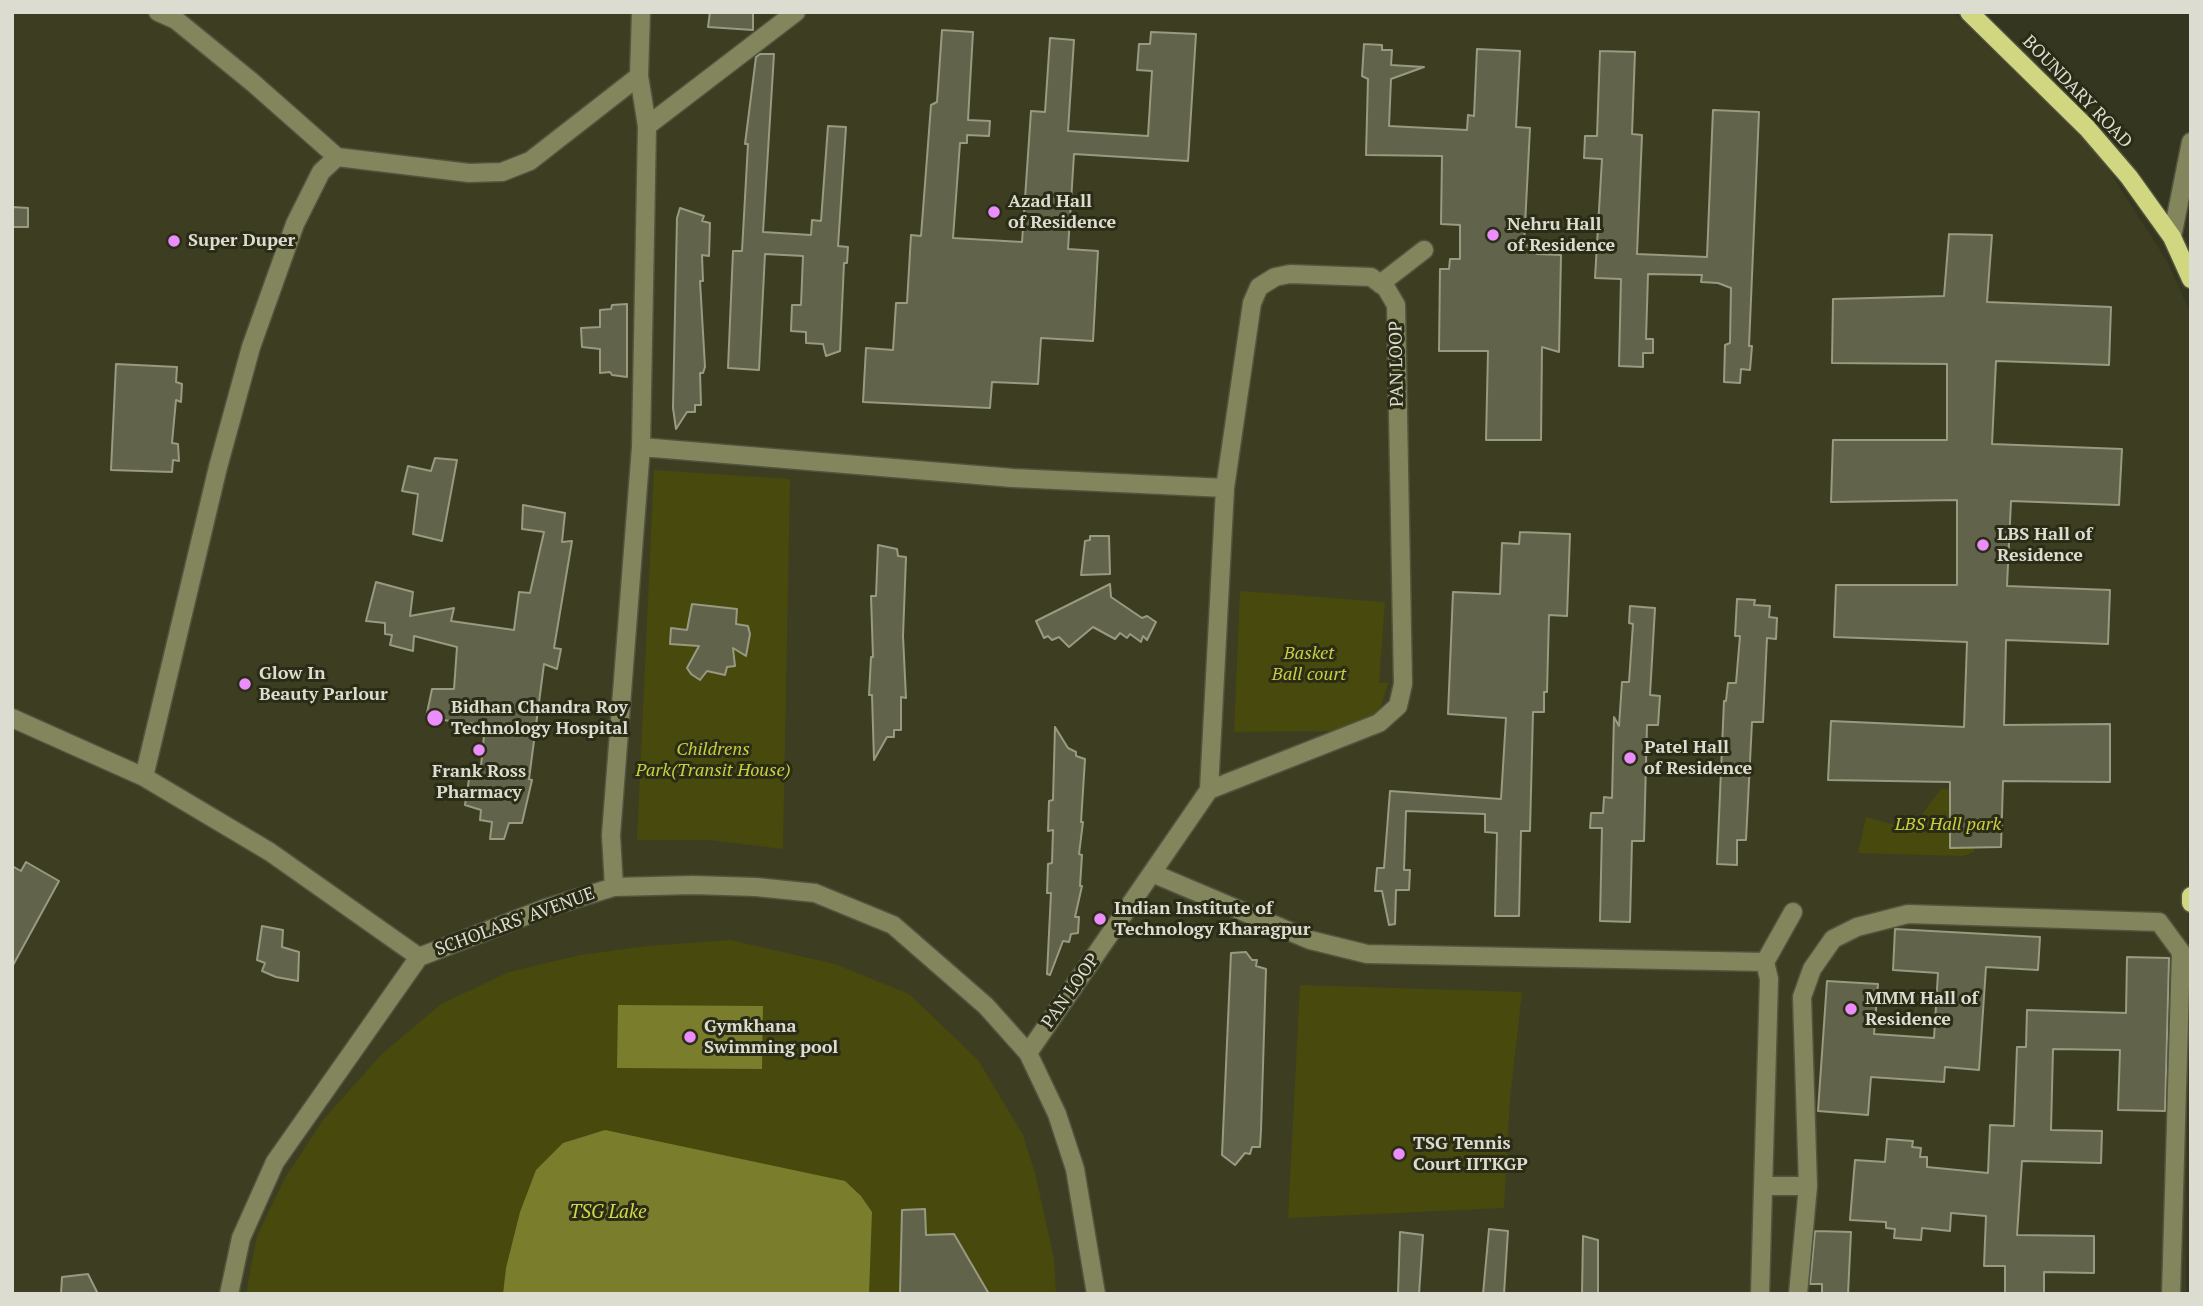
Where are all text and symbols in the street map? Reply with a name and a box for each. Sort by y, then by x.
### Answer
street label: BOUNDARY ROAD [2018,31,2136,153]
place label: Azad Hall of Residence [1008,191,1116,234]
marker: Azad Hall of Residence [986,204,1002,220]
place label: Nehru Hall of Residence [1507,214,1615,256]
marker: Nehru Hall of Residence [1485,227,1501,243]
place label: Super Duper [188,230,295,252]
marker: Super Duper [166,233,182,249]
street label: PAN LOOP [1385,321,1409,407]
place label: LBS Hall of Residence [1997,524,2092,566]
marker: LBS Hall of Residence [1975,537,1991,553]
park label: Basket Ball court [1272,643,1346,686]
place label: Glow In Beauty Parlour [259,663,388,706]
marker: Glow In Beauty Parlour [237,676,253,692]
place label: Bidhan Chandra Roy Technology Hospital [451,697,628,740]
marker: Bidhan Chandra Roy Technology Hospital [425,708,445,728]
place label: Patel Hall of Residence [1644,737,1752,780]
park label: Childrens Park(Transit House) [635,739,791,782]
marker: Frank Ross Pharmacy [471,742,487,758]
marker: Patel Hall of Residence [1622,750,1638,766]
place label: Frank Ross Pharmacy [432,761,526,804]
park label: LBS Hall park [1895,814,2001,836]
street label: SCHOLARS' AVENUE [432,883,598,961]
place label: Indian Institute of Technology Kharagpur [1114,898,1311,940]
marker: Indian Institute of Technology Kharagpur [1092,911,1108,927]
street label: PAN LOOP [1037,950,1105,1032]
place label: MMM Hall of Residence [1865,988,1978,1030]
marker: MMM Hall of Residence [1843,1001,1859,1017]
place label: Gymkhana Swimming pool [704,1016,838,1058]
marker: Gymkhana Swimming pool [682,1029,698,1045]
place label: TSG Tennis Court IITKGP [1413,1133,1528,1176]
marker: TSG Tennis Court IITKGP [1391,1146,1407,1162]
water label: TSG Lake [569,1202,647,1224]

